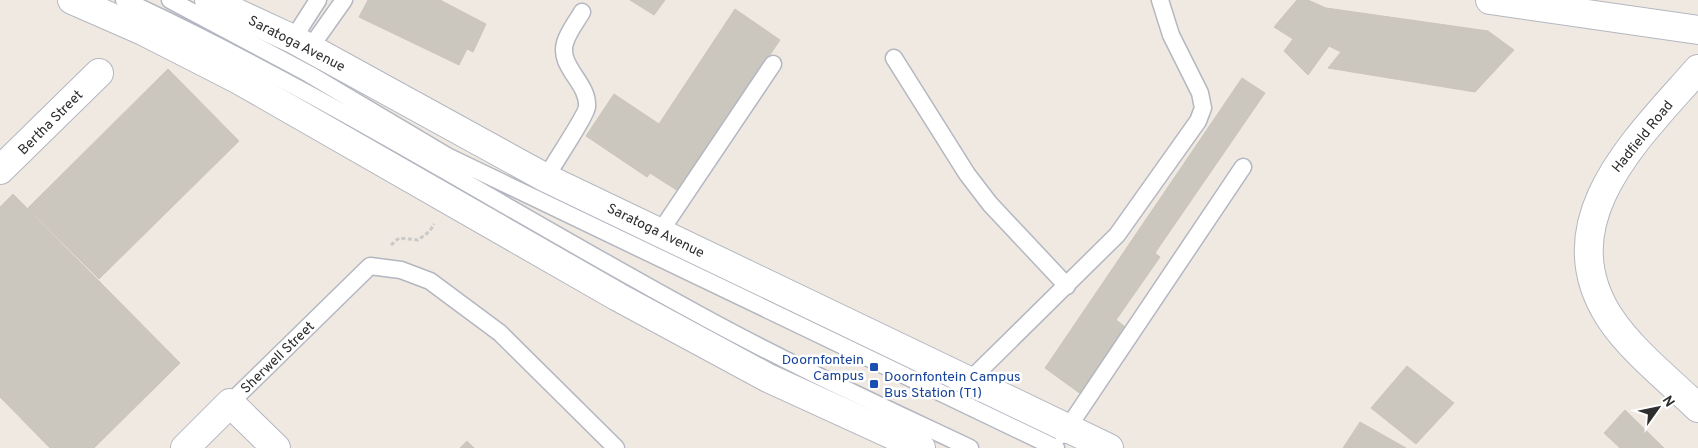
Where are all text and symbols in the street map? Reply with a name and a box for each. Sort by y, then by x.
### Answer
street label: Saratoga Avenue [245,13,348,76]
street label: Bertha Street [15,87,87,159]
street label: Hadfield Road [1609,97,1677,176]
street label: Saratoga Avenue [604,200,707,262]
street label: Sherwell Street [238,319,319,398]
place label: Doornfontein Campus [782,352,864,385]
marker: Doornfontein Campus [868,361,880,373]
place label: Doornfontein Campus Bus Station (T1) [884,369,1021,402]
marker: Doornfontein Campus Bus Station (T1) [868,378,880,390]
north arrow [1633,383,1683,433]
text: N [1658,393,1678,411]

